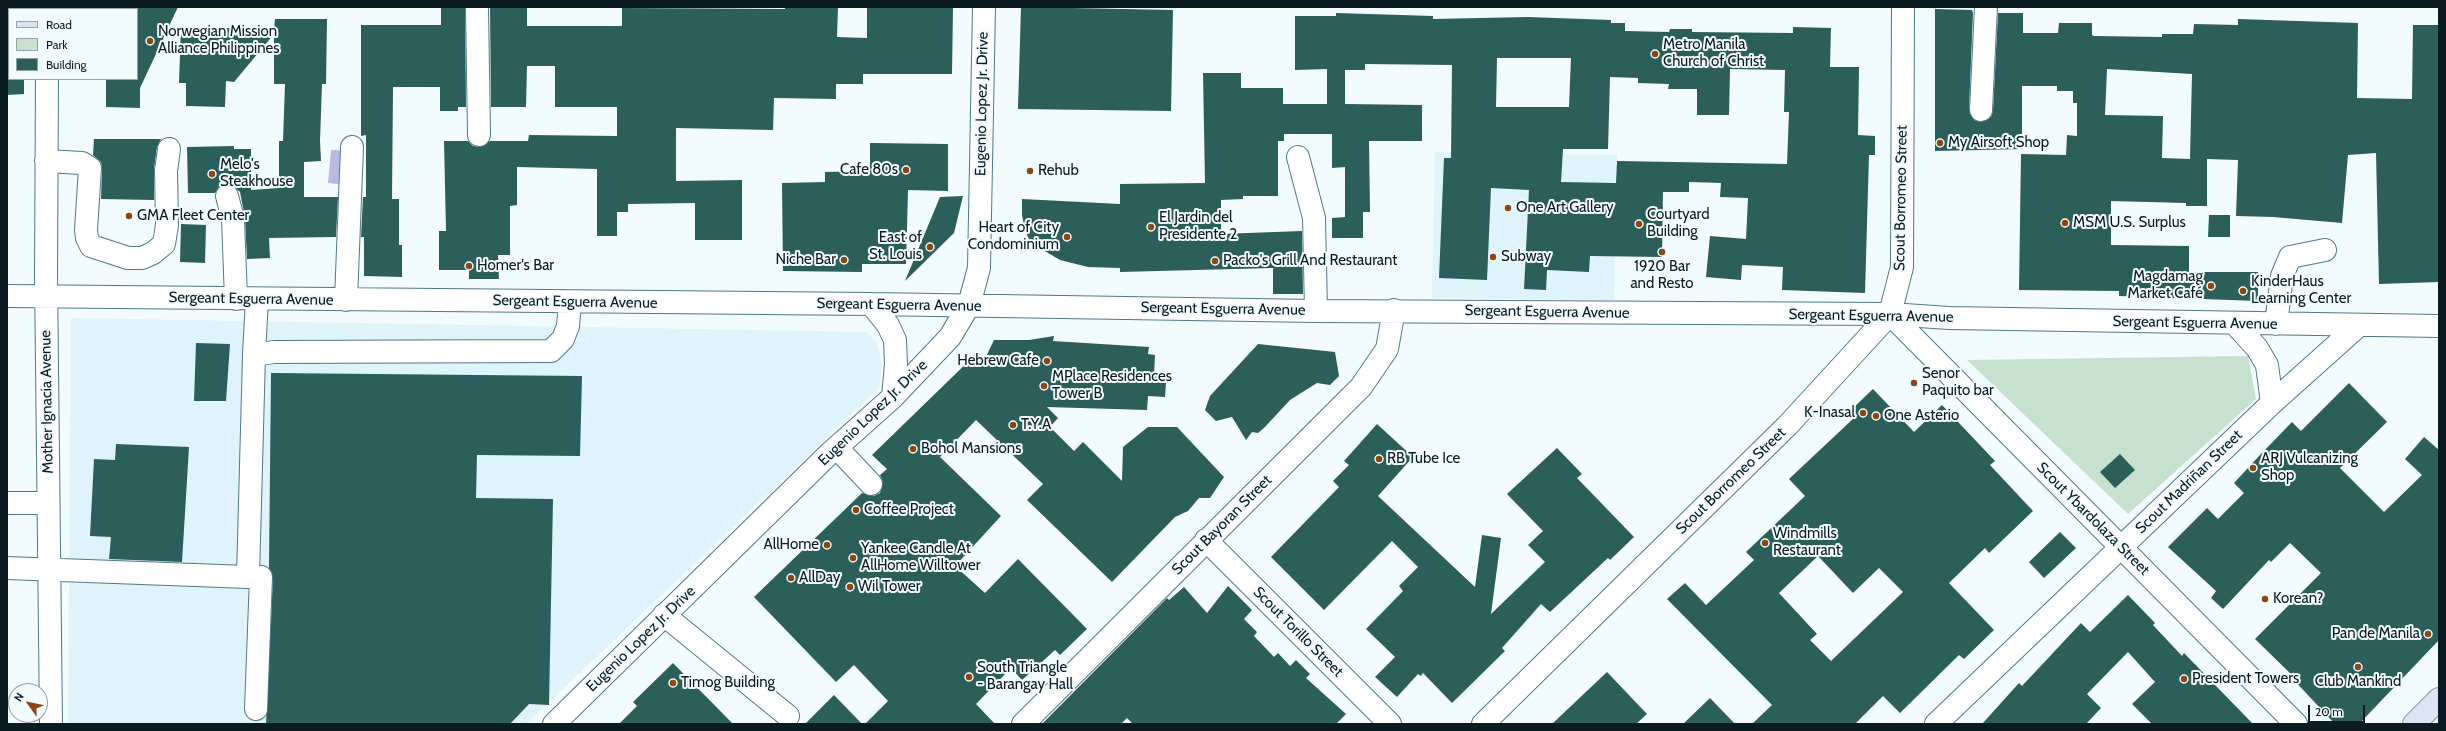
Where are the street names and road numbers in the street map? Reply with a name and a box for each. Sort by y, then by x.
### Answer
street label: Eugenio Lopez Jr. Drive [972,32,992,176]
street label: Scout Borromeo Street [1891,125,1911,271]
street label: Sergeant Esguerra Avenue [168,289,334,309]
street label: Sergeant Esguerra Avenue [492,292,658,312]
street label: Sergeant Esguerra Avenue [816,295,982,315]
street label: Sergeant Esguerra Avenue [1140,299,1306,319]
street label: Sergeant Esguerra Avenue [1464,302,1630,322]
street label: Sergeant Esguerra Avenue [1788,306,1954,326]
street label: Sergeant Esguerra Avenue [2112,313,2278,333]
street label: Mother Ignacia Avenue [37,330,57,474]
street label: Eugenio Lopez Jr. Drive [815,356,931,470]
street label: Scout Borromeo Street [1672,424,1790,538]
street label: Scout Madriñan Street [2132,426,2246,538]
street label: Scout Ybardolaza Street [2033,459,2153,579]
street label: Scout Bayoran Street [1168,471,1276,579]
street label: Eugenio Lopez Jr. Drive [583,582,699,696]
street label: Scout Torillo Street [1249,583,1347,681]

